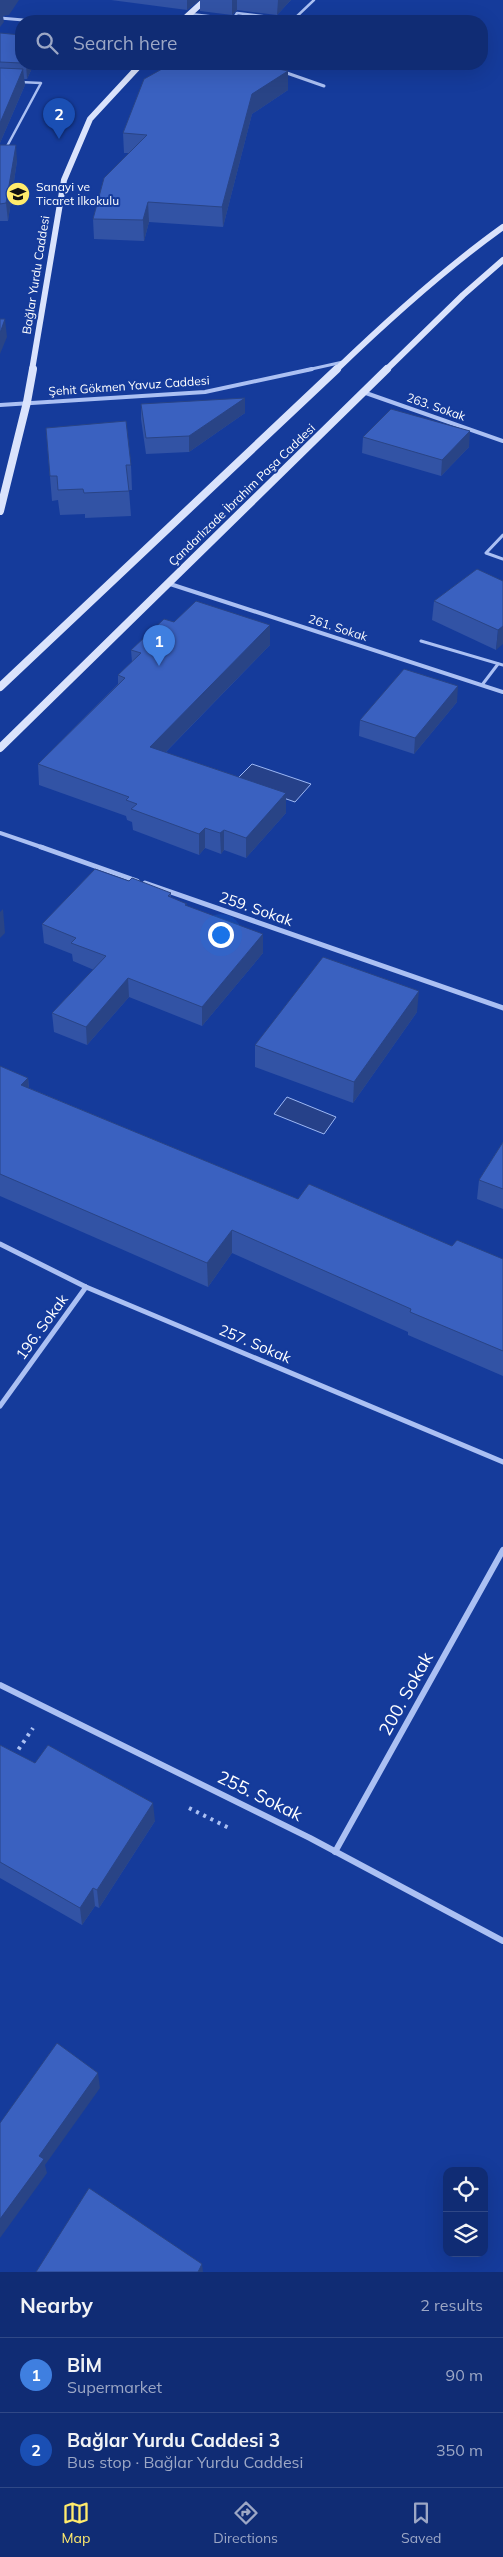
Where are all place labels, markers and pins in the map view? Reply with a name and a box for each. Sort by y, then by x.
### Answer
pin: 2 [43,98,75,139]
place label: Sanayi ve Ticaret İlkokulu [36,179,119,208]
school or university icon: Sanayi ve Ticaret İlkokulu [5,181,31,207]
pin: 1 [143,625,175,666]

